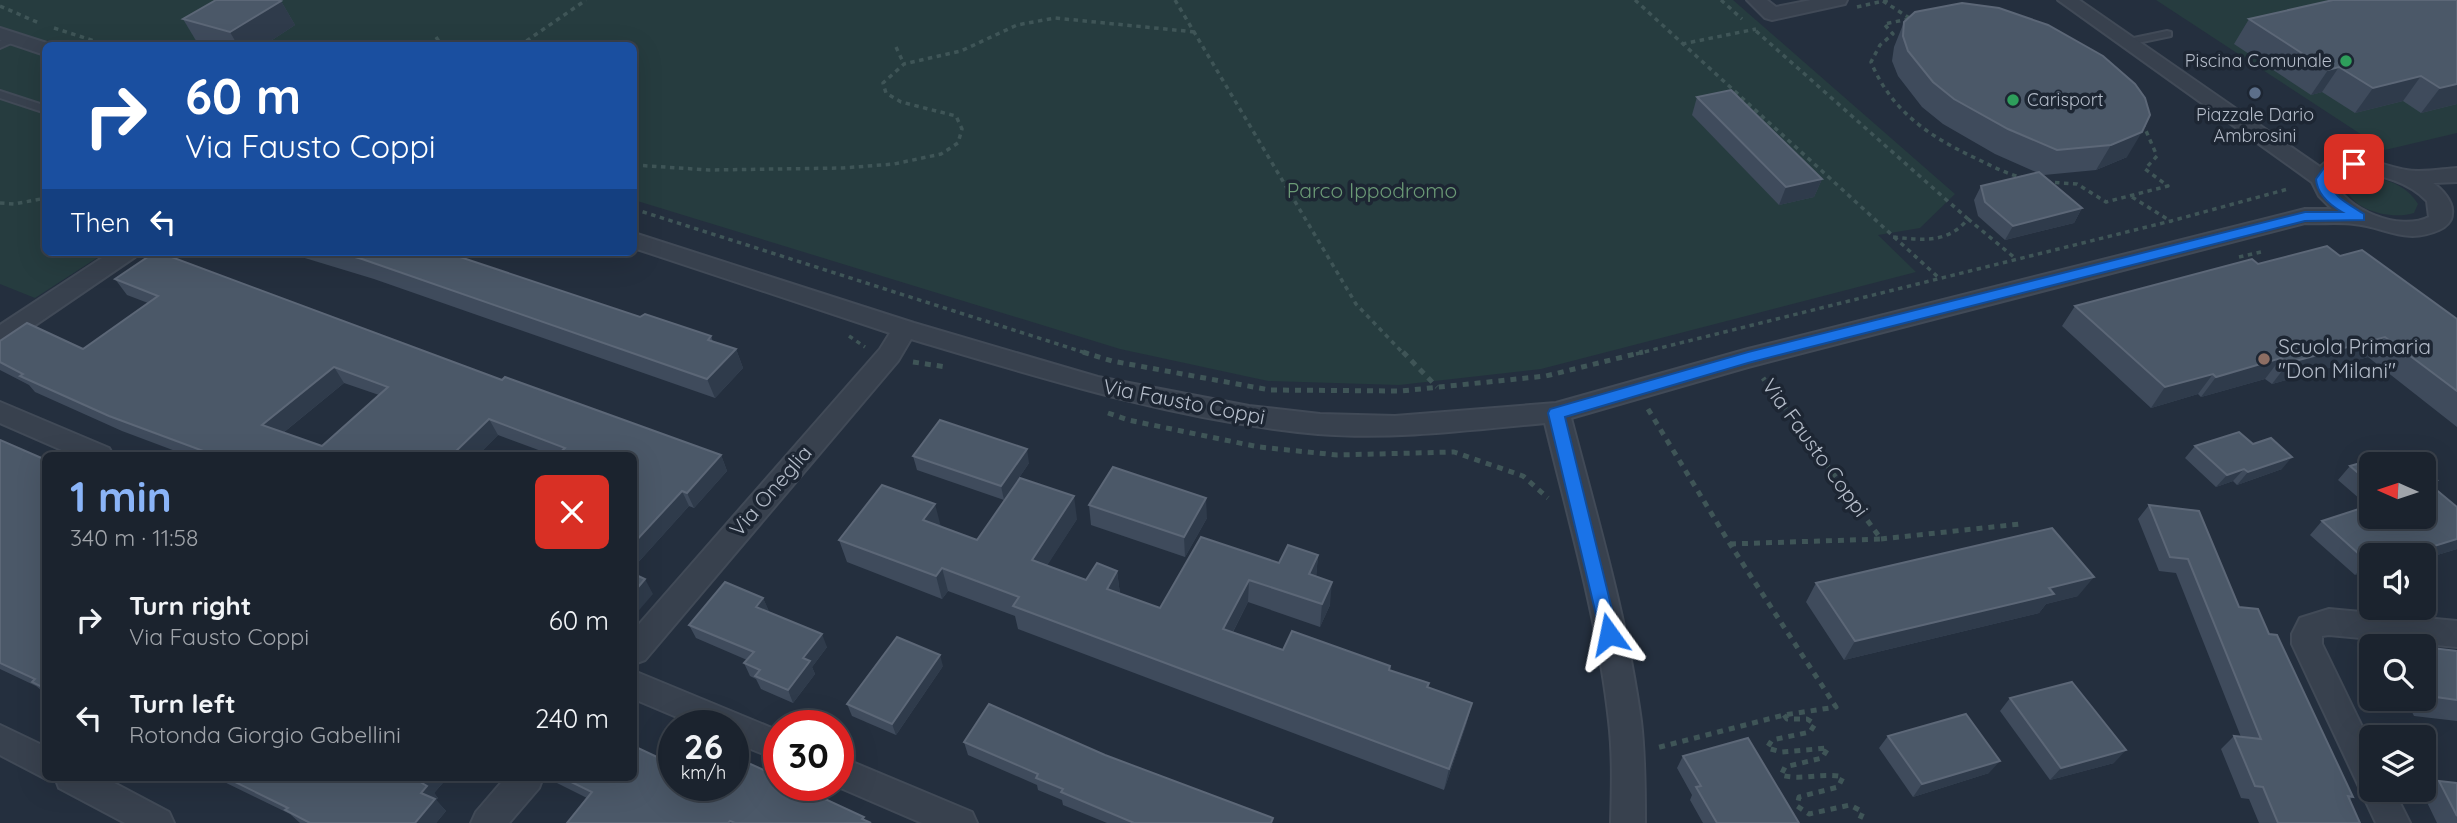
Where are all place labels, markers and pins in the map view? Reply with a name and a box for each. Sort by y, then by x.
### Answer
place label: Piscina Comunale [2185,49,2332,72]
marker: Piscina Comunale [2338,53,2354,69]
marker: Piazzale Dario Ambrosini [2247,85,2263,101]
place label: Carisport [2027,88,2104,111]
marker: Carisport [2005,92,2021,108]
place label: Piazzale Dario Ambrosini [2196,103,2314,147]
pin [2324,134,2384,194]
place label: Scuola Primaria "Don Milani" [2278,333,2431,383]
marker: Scuola Primaria "Don Milani" [2256,351,2272,367]

